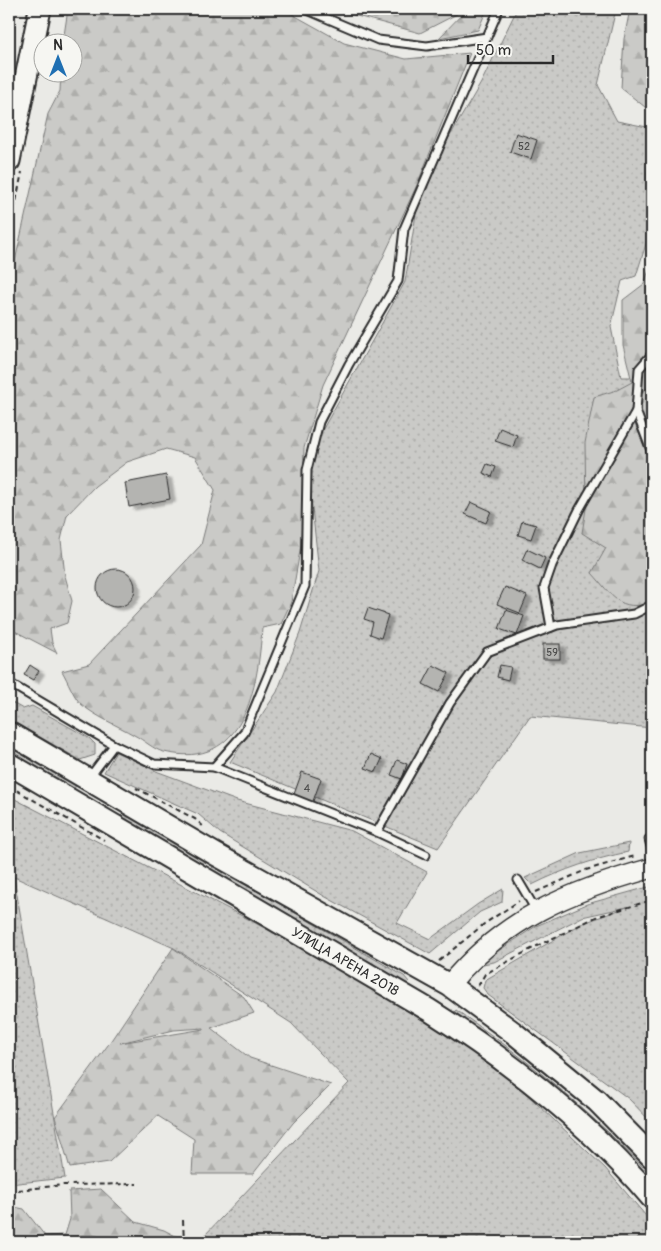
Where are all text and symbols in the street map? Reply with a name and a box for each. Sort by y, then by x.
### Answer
north arrow [32,32,82,82]
scale bar [468,32,554,64]
text: N [53,37,63,54]
text: 50 m [476,41,511,60]
house number: 52 [518,140,530,153]
house number: 59 [546,646,558,659]
house number: 4 [304,782,311,795]
street label: УЛИЦА АРЕНА 2018 [289,923,402,999]

